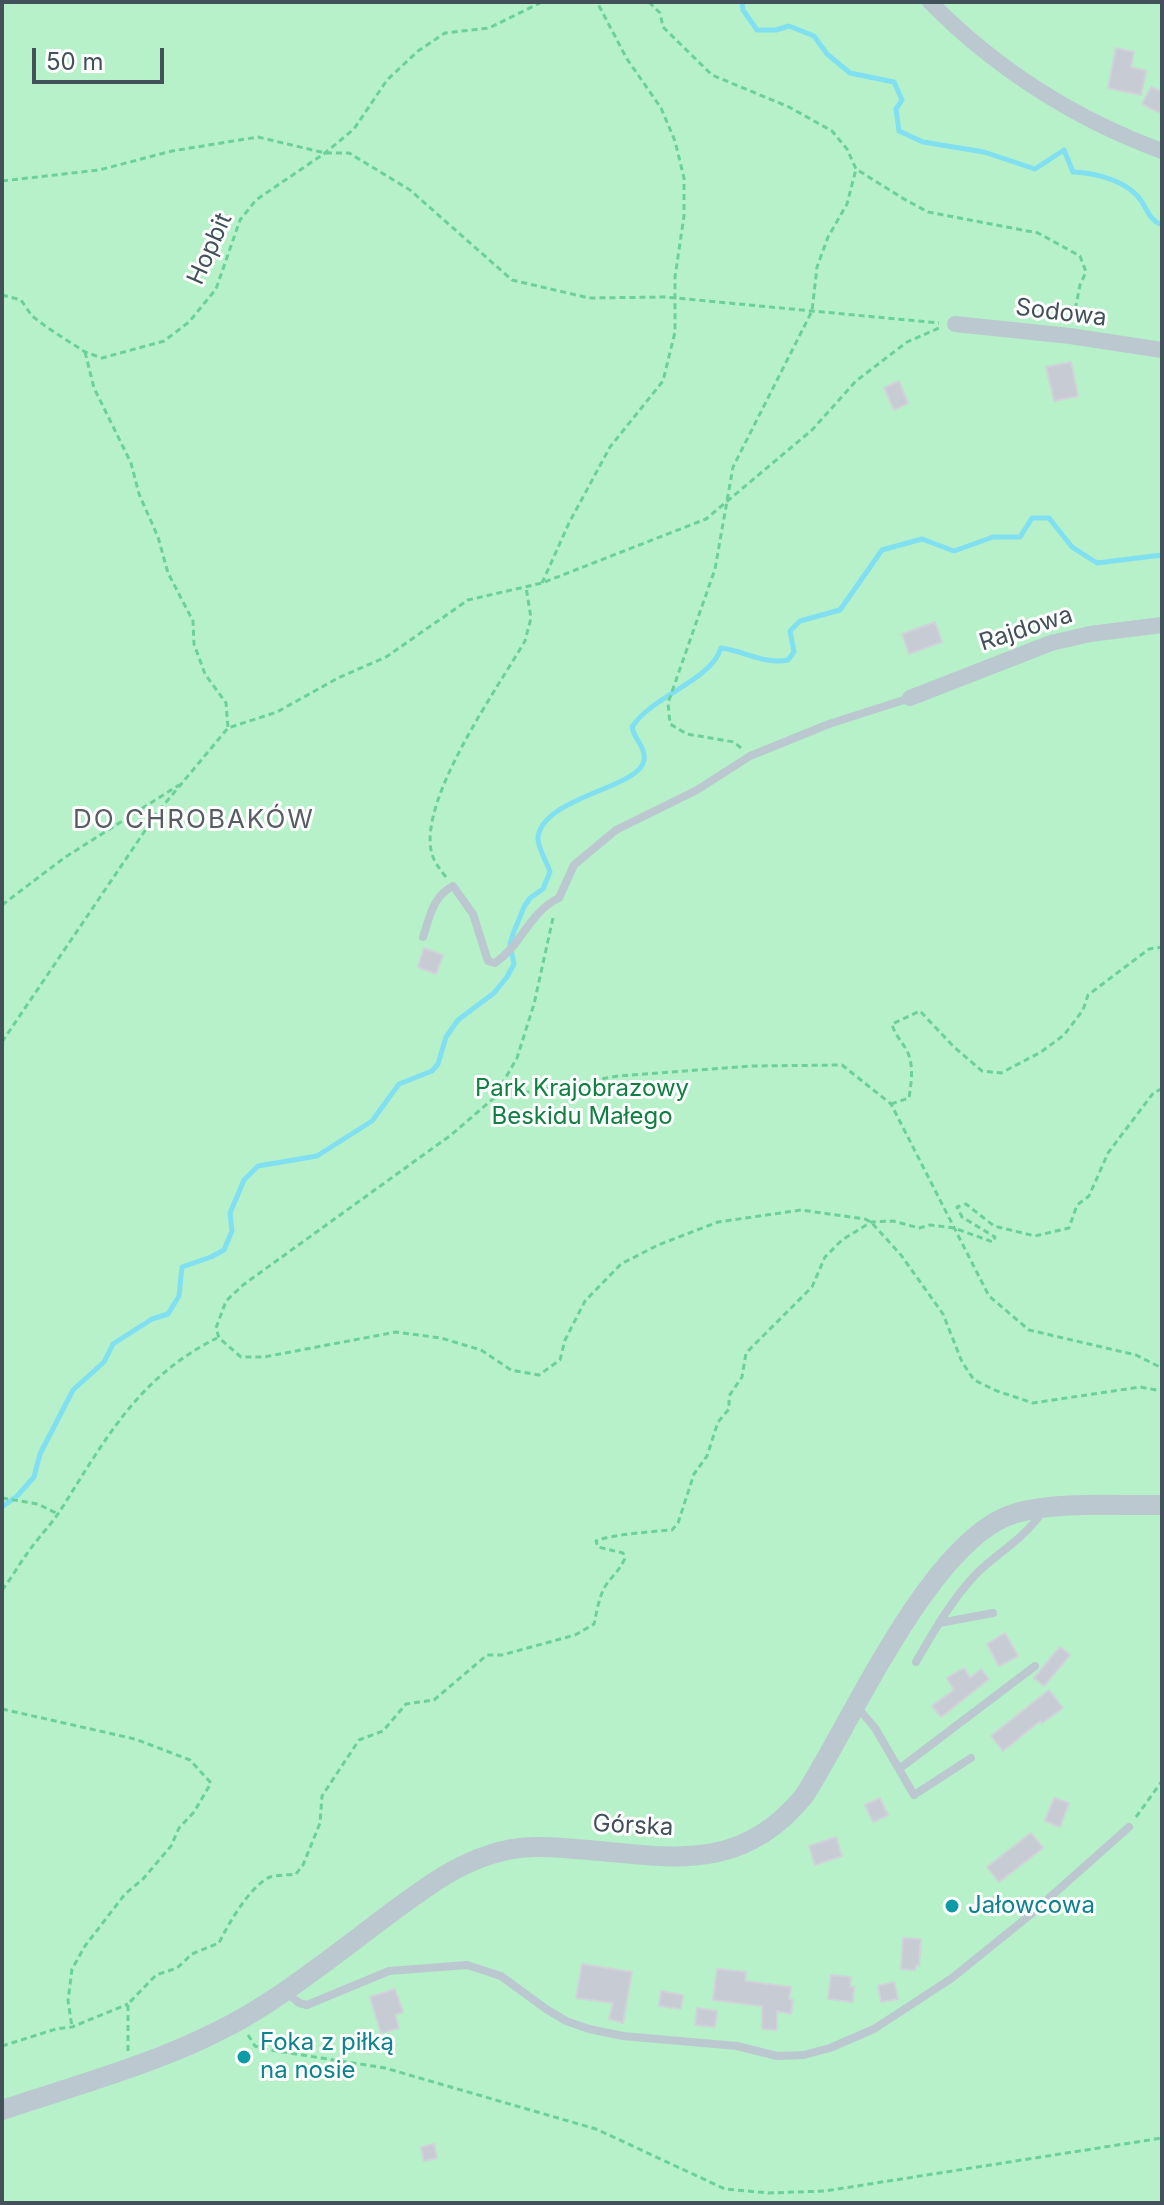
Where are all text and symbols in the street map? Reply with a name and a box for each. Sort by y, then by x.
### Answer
scale bar [36,32,168,82]
text: 50 m [46,47,104,76]
street label: Hopbit [182,209,238,289]
street label: Sodowa [1014,293,1108,333]
street label: Rajdowa [976,600,1076,658]
district label: DO CHROBAKÓW [73,804,315,836]
park label: Park Krajobrazowy Beskidu Małego [475,1075,689,1131]
street label: Górska [592,1810,674,1842]
place label: Jałowcowa [968,1892,1095,1920]
marker: Jałowcowa [943,1897,961,1915]
place label: Foka z piłką na nosie [260,2029,394,2085]
marker: Foka z piłką na nosie [235,2048,253,2066]

